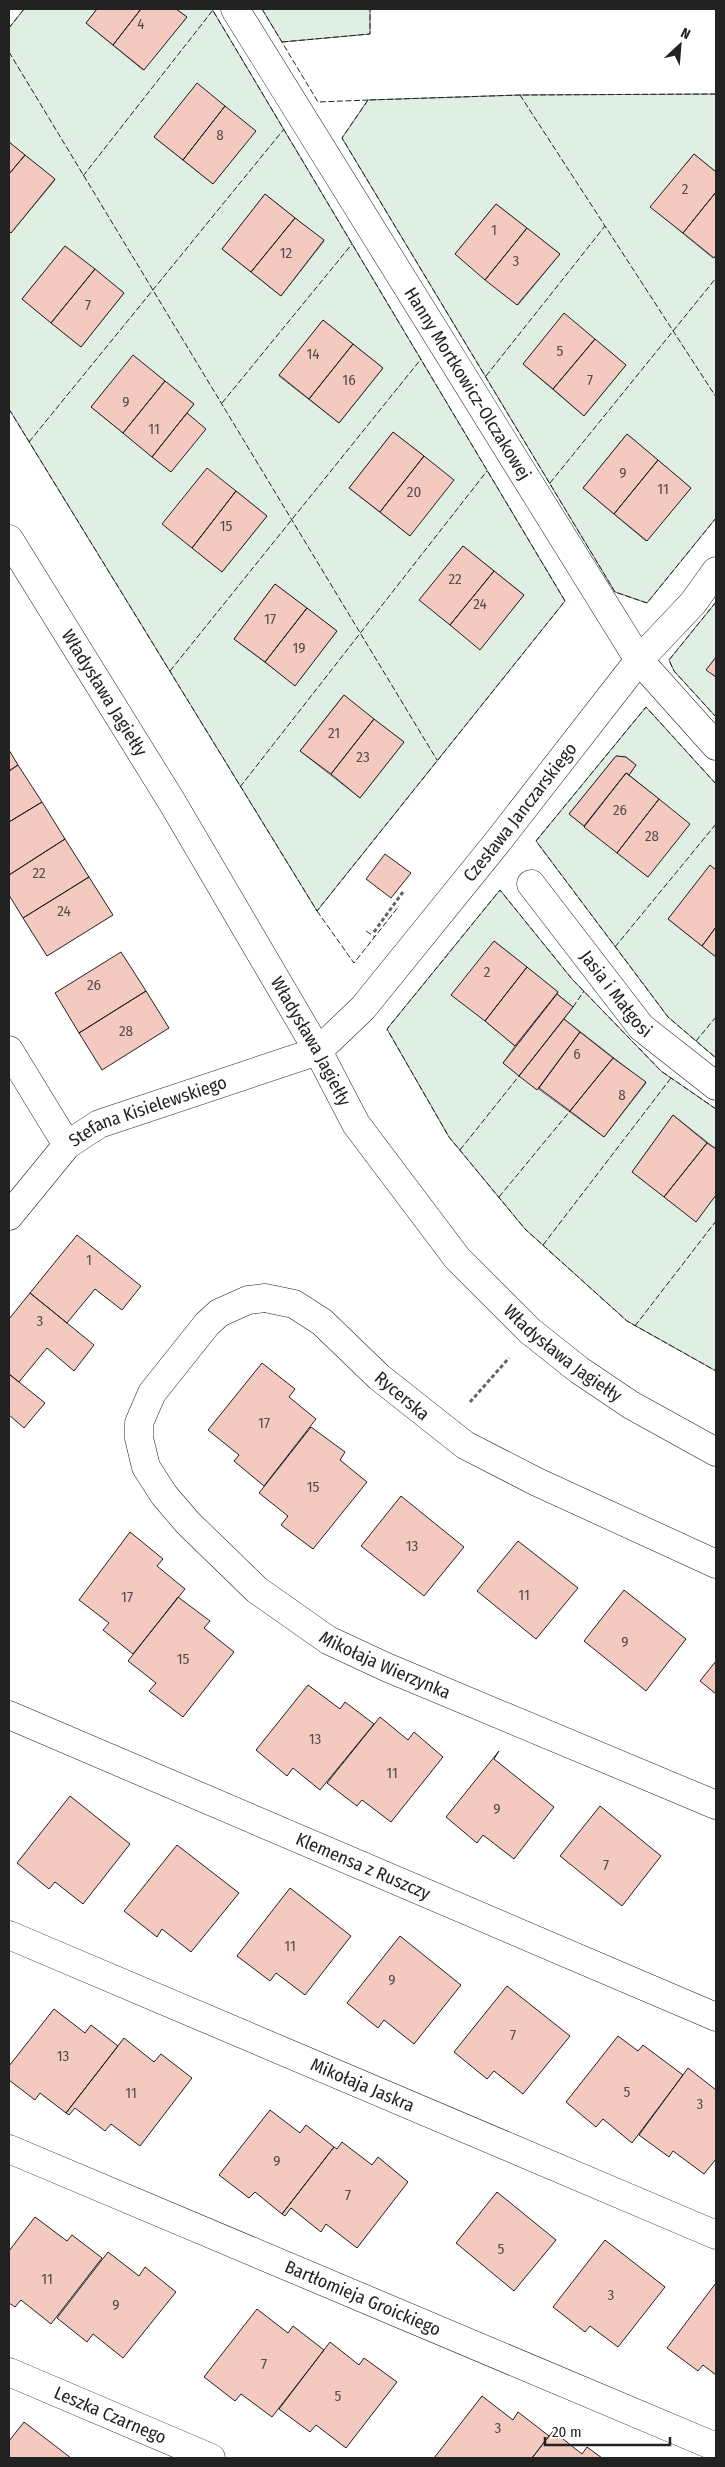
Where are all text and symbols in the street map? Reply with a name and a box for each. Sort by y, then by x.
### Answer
house number: 4 [137,15,145,33]
north arrow [655,20,705,70]
text: N [678,24,693,43]
house number: 8 [216,126,224,144]
house number: 2 [682,180,689,198]
house number: 1 [491,221,497,239]
house number: 12 [280,244,293,262]
house number: 3 [513,252,520,270]
street label: Hanny Mortkowicz-Olczakowej [399,283,536,484]
house number: 7 [85,296,91,314]
house number: 5 [557,342,564,360]
house number: 14 [306,345,320,363]
house number: 16 [342,371,356,389]
house number: 7 [587,371,593,389]
house number: 9 [122,393,130,411]
house number: 11 [148,420,160,438]
house number: 9 [619,464,627,482]
house number: 11 [657,480,669,498]
house number: 20 [407,483,421,501]
house number: 15 [220,517,232,535]
house number: 22 [448,570,462,588]
house number: 24 [473,595,487,613]
house number: 17 [264,610,276,628]
street label: Władysława Jagiełły [57,626,152,760]
house number: 19 [292,639,306,657]
house number: 21 [328,724,340,742]
street label: Czesława Janczarskiego [459,738,581,886]
house number: 23 [356,748,370,766]
house number: 26 [613,801,627,819]
house number: 28 [645,827,659,845]
house number: 22 [32,864,46,882]
house number: 24 [57,902,71,920]
street label: Jasia i Małgosi [575,946,656,1042]
house number: 2 [484,963,491,981]
street label: Władysława Jagiełły [266,973,356,1110]
house number: 26 [87,976,101,994]
house number: 28 [119,1022,133,1040]
house number: 6 [573,1045,581,1063]
street label: Stefana Kisielewskiego [65,1071,230,1152]
house number: 8 [618,1086,626,1104]
house number: 1 [86,1251,92,1269]
street label: Władysława Jagiełły [499,1300,626,1407]
house number: 3 [37,1312,44,1330]
street label: Rycerska [370,1367,434,1425]
house number: 17 [258,1414,270,1432]
house number: 15 [307,1478,319,1496]
house number: 13 [406,1537,419,1555]
house number: 11 [518,1586,530,1604]
house number: 17 [121,1588,133,1606]
street label: Mikołaja Wierzynka [315,1626,454,1704]
house number: 9 [621,1633,629,1651]
house number: 15 [177,1650,189,1668]
house number: 13 [309,1730,322,1748]
house number: 11 [386,1764,398,1782]
house number: 9 [493,1800,501,1818]
street label: Klemensa z Ruszczy [292,1828,434,1905]
house number: 7 [603,1856,609,1874]
house number: 11 [284,1937,296,1955]
house number: 9 [388,1971,396,1989]
house number: 7 [510,2026,516,2044]
house number: 13 [57,2047,70,2065]
street label: Mikołaja Jaskra [307,2053,418,2117]
house number: 5 [624,2083,631,2101]
house number: 11 [125,2084,137,2102]
house number: 3 [697,2095,704,2113]
house number: 9 [273,2152,281,2170]
house number: 7 [345,2186,351,2204]
house number: 5 [498,2240,505,2258]
street label: Bartłomieja Groickiego [282,2256,444,2341]
house number: 11 [41,2270,53,2288]
house number: 3 [608,2286,615,2304]
house number: 9 [112,2296,120,2314]
house number: 7 [261,2355,267,2373]
street label: Leszka Czarnego [51,2382,170,2449]
house number: 5 [335,2387,342,2405]
scale bar [545,2414,670,2446]
house number: 3 [495,2419,502,2437]
text: 20 m [552,2423,582,2441]

